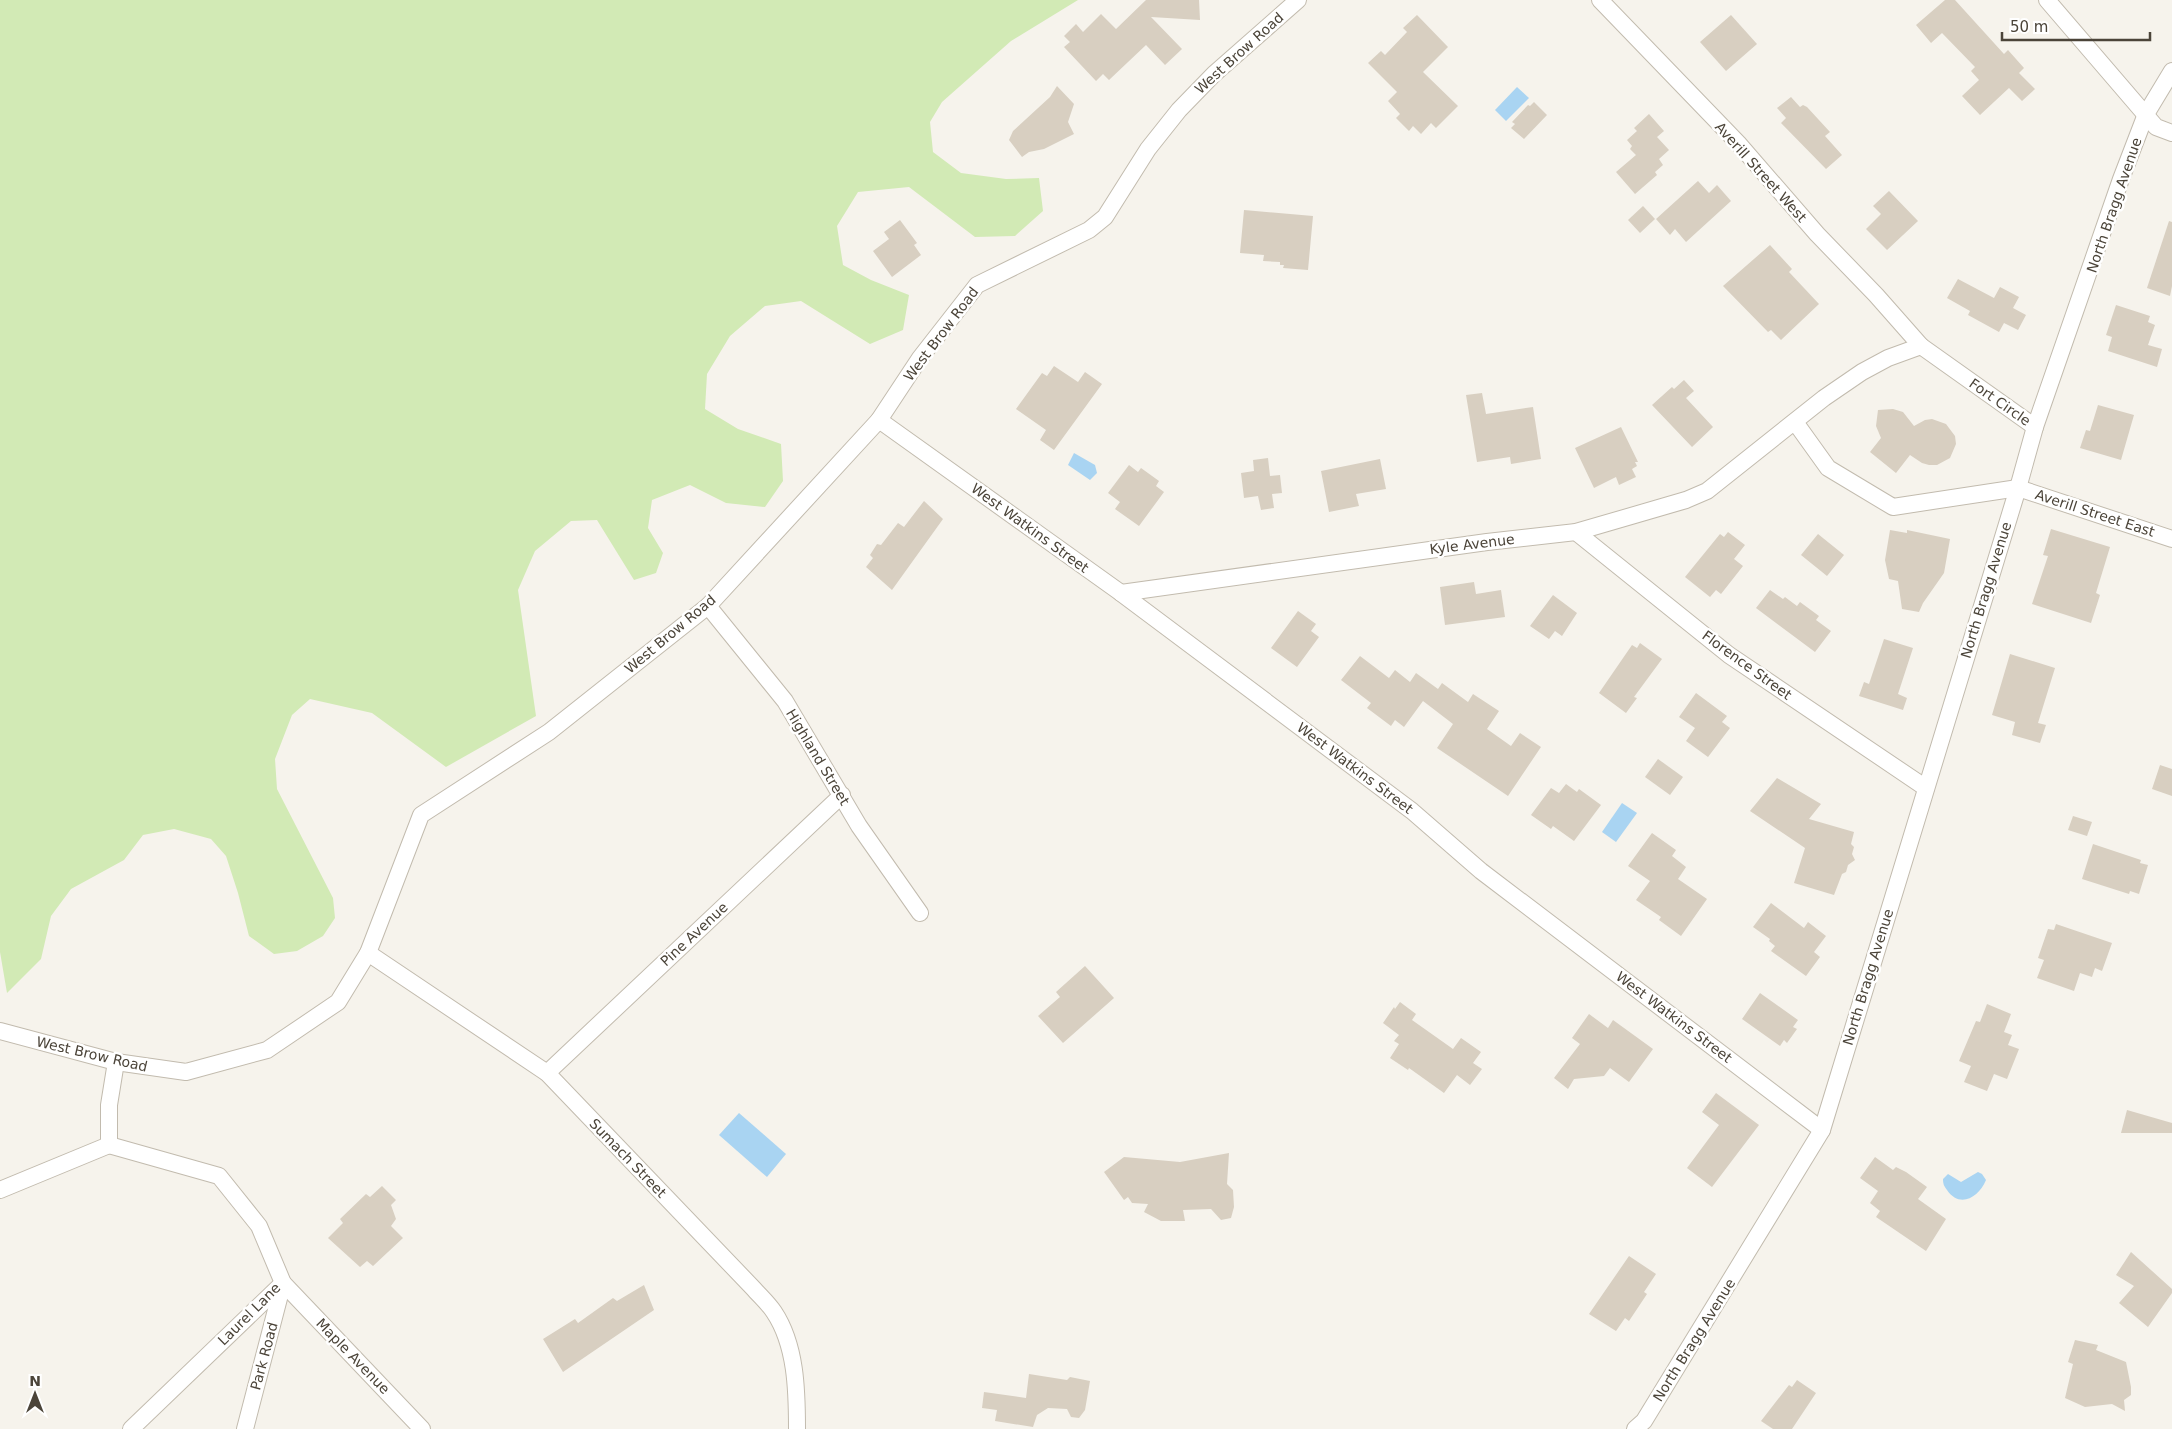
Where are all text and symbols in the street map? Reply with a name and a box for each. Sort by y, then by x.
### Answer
street label: West Brow Road [1191,9,1287,97]
scale bar [2002,10,2150,42]
text: 50 m [2010,18,2048,36]
street label: Averill Street West [1712,119,1810,226]
street label: North Bragg Avenue [2083,135,2145,275]
street label: West Brow Road [900,284,982,384]
street label: Fort Circle [1966,375,2034,429]
street label: West Watkins Street [968,480,1092,576]
street label: Averill Street East [2033,486,2157,540]
street label: North Bragg Avenue [1958,520,2014,660]
street label: Kyle Avenue [1429,531,1515,557]
street label: West Brow Road [621,591,719,677]
street label: Florence Street [1699,627,1795,703]
street label: Highland Street [783,706,853,808]
street label: West Watkins Street [1294,719,1417,817]
street label: Pine Avenue [657,899,731,969]
street label: North Bragg Avenue [1840,907,1896,1047]
street label: West Watkins Street [1613,968,1736,1066]
street label: West Brow Road [35,1033,149,1075]
street label: Sumach Street [586,1115,670,1201]
street label: North Bragg Avenue [1650,1276,1738,1404]
street label: Laurel Lane [215,1280,283,1348]
street label: Maple Avenue [313,1315,393,1397]
street label: Park Road [247,1320,281,1392]
north arrow [10,1369,60,1419]
text: N [29,1373,41,1389]

